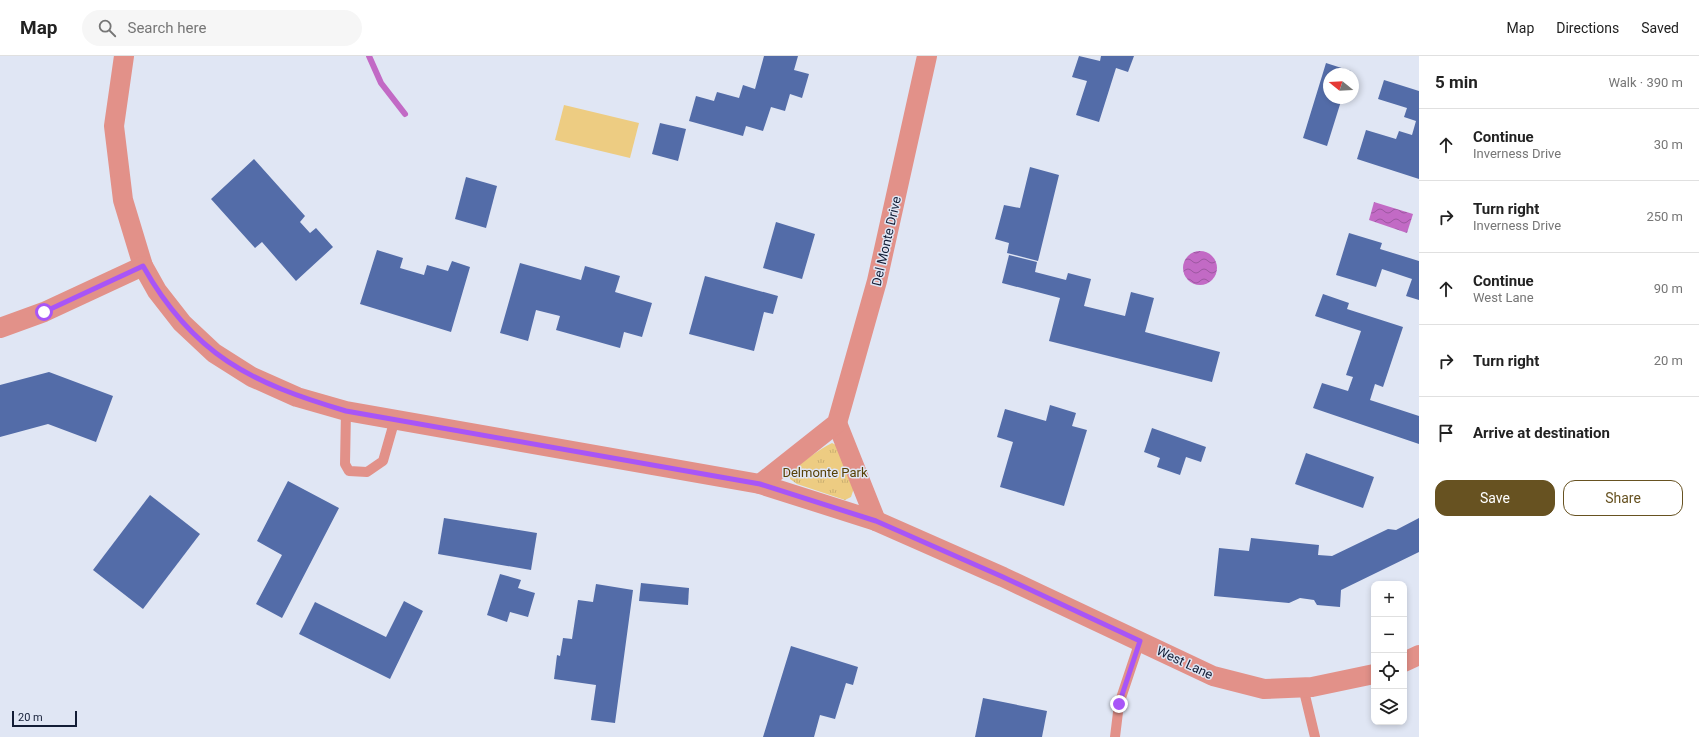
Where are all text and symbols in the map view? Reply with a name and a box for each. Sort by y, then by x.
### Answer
search box [82,10,362,46]
text: Map [20,16,58,39]
icon: search [96,17,118,39]
text: Search here [128,19,206,37]
text: Map [1507,20,1534,36]
text: Directions [1556,20,1619,36]
text: Saved [1641,20,1679,36]
north arrow [1323,68,1359,104]
text: 5 min [1435,72,1478,92]
text: Walk · 390 m [1608,75,1683,90]
text: Continue [1473,128,1534,146]
icon: ahead [1435,134,1457,156]
text: 30 m [1654,137,1683,152]
text: Inverness Drive [1473,146,1561,161]
street label: Del Monte Drive [869,195,904,287]
text: Turn right [1473,200,1539,218]
icon: right [1435,206,1457,228]
text: 250 m [1646,209,1683,224]
text: Inverness Drive [1473,218,1561,233]
text: Continue [1473,272,1534,290]
icon: ahead [1435,278,1457,300]
text: 90 m [1654,281,1683,296]
text: West Lane [1473,290,1534,305]
route start [35,303,53,321]
icon: right [1435,350,1457,372]
text: Turn right [1473,352,1539,370]
text: 20 m [1654,353,1683,368]
icon: arrive [1435,422,1457,444]
text: Arrive at destination [1473,424,1610,442]
park label: Delmonte Park [782,465,868,480]
button: Save [1435,480,1555,516]
button: Share [1563,480,1683,516]
map controls [1371,581,1407,725]
button: + [1371,581,1407,617]
button: − [1371,617,1407,653]
street label: West Lane [1154,643,1215,682]
button: locate [1371,653,1407,689]
button: layers [1371,689,1407,725]
route end [1110,695,1128,713]
scale bar [12,709,77,728]
text: 20 m [18,711,43,724]

